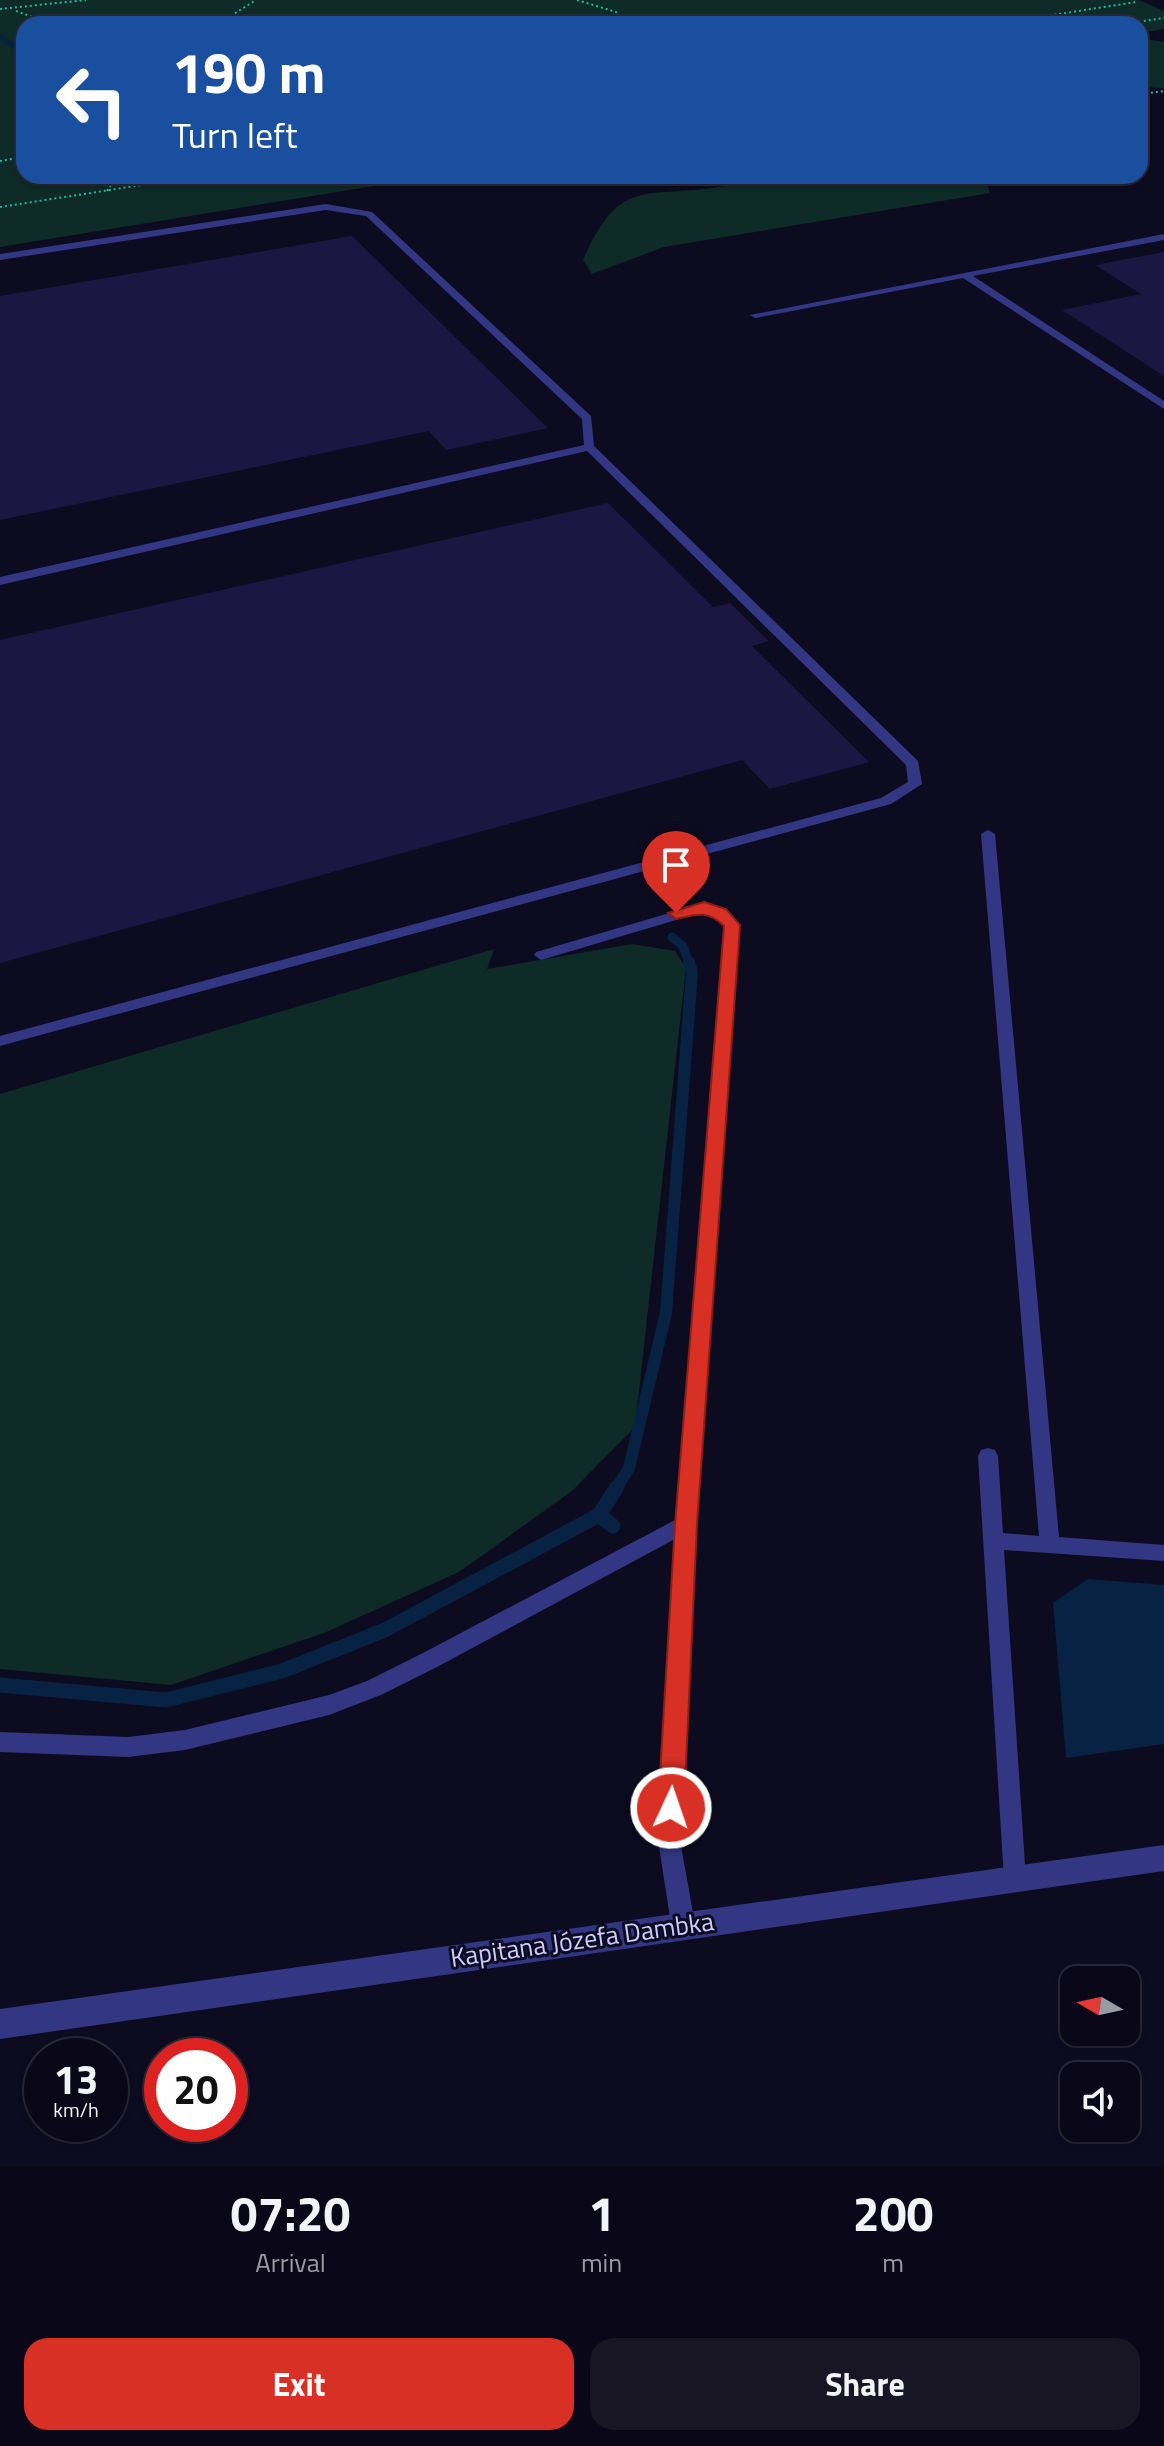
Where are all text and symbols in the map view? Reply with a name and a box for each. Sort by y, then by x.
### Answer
text: 190 m [172,30,325,115]
icon: left [40,48,144,152]
text: Turn left [172,107,298,162]
pin [642,831,710,913]
icon: arrive [654,843,698,887]
position arrow [629,1766,713,1850]
street label: Kapitana Józefa Dambka [448,1901,716,1977]
north arrow [1060,1966,1140,2046]
map controls [1060,1966,1140,2142]
speed limit sign: 20 [144,2038,248,2142]
text: 13 [54,2049,98,2110]
button: sound [1060,2062,1140,2142]
text: km/h [53,2094,99,2125]
text: 07:20 [231,2177,350,2250]
text: 1 [588,2177,615,2250]
text: 200 [853,2177,933,2250]
text: Arrival [255,2243,326,2282]
text: min [581,2243,622,2282]
text: m [882,2243,904,2282]
button: Exit [24,2338,574,2430]
button: Share [590,2338,1140,2430]

